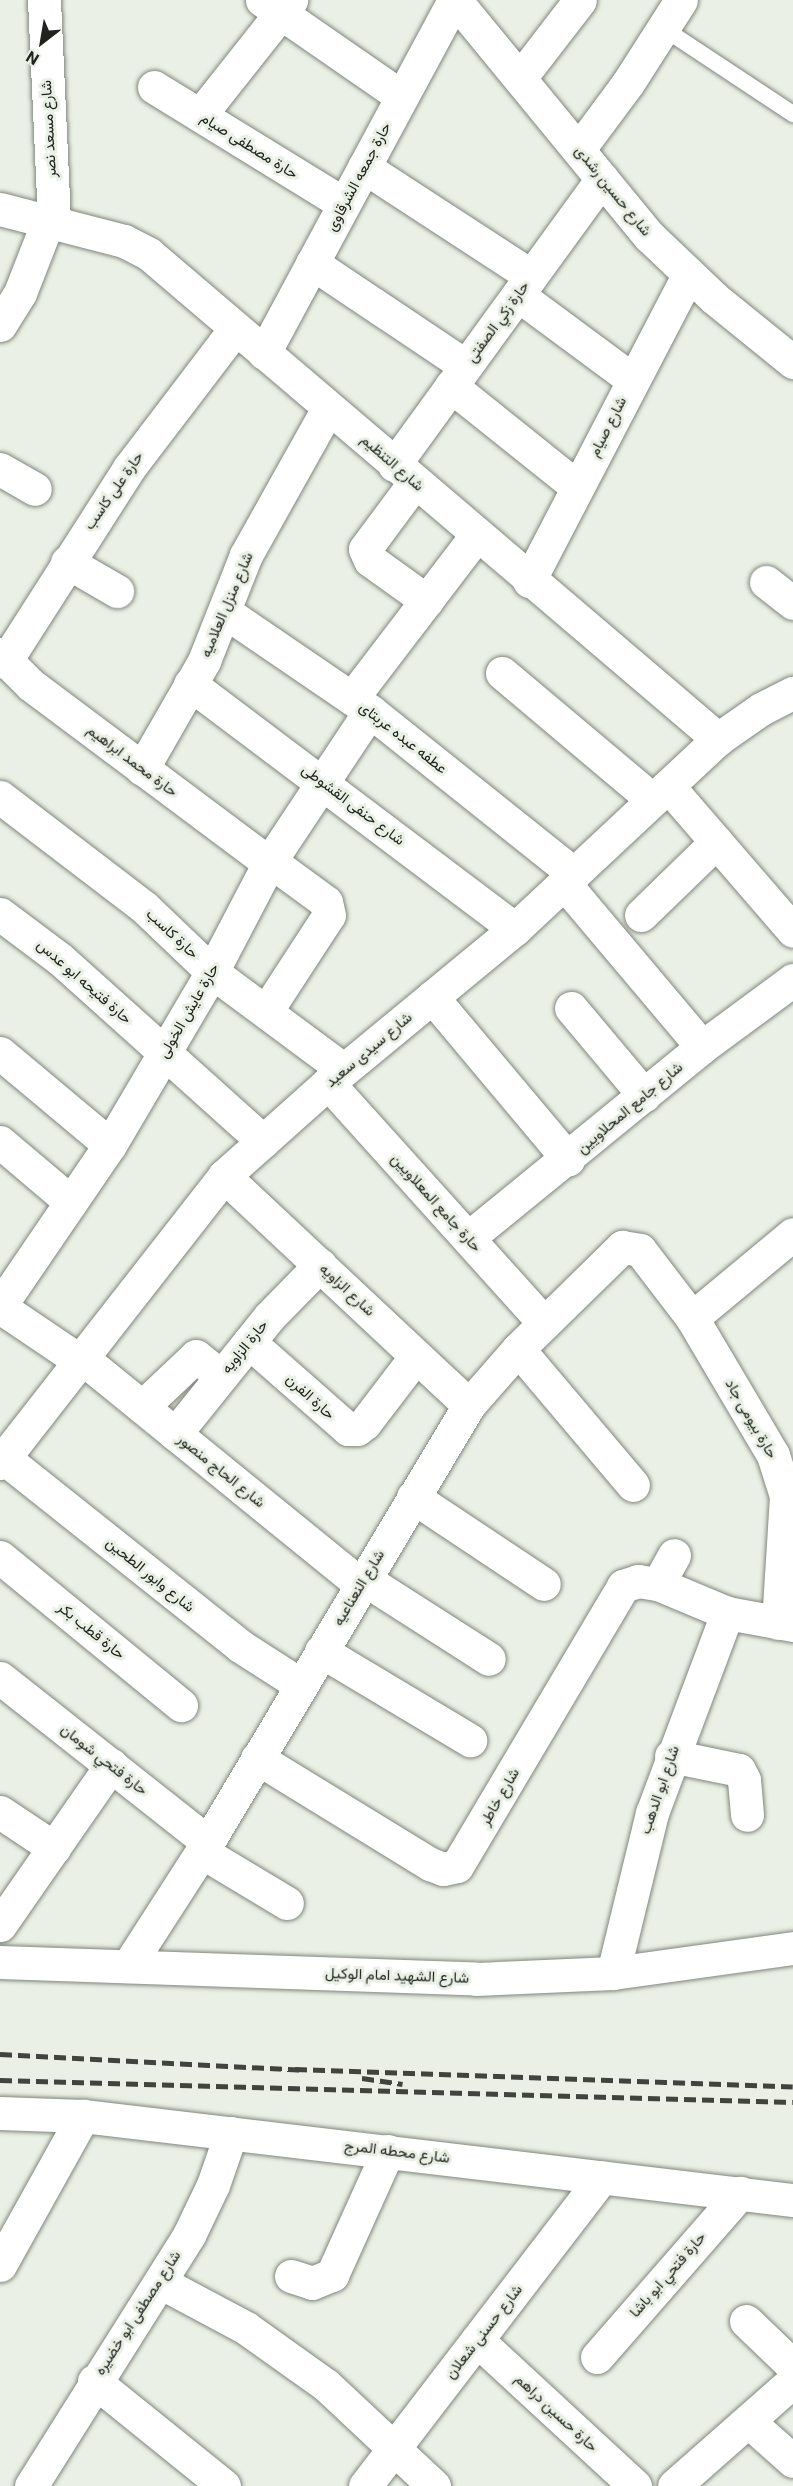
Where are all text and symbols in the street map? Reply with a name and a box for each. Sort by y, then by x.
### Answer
north arrow [12,12,72,72]
text: N [23,47,42,69]
street label: شارع مسعد نصر [37,80,61,178]
street label: حارة مصطفى صيام [197,109,301,183]
street label: حارة جمعه الشرقاوى [323,120,395,234]
street label: شارع حسين رشدى [571,142,655,240]
street label: حارة زكي الصفتى [463,278,533,366]
street label: شارع صيام [585,394,631,460]
street label: شارع التنظيم [357,431,427,495]
street label: حارة على كاسب [81,449,147,533]
street label: شارع منزل العلاميه [197,550,257,660]
street label: عطفه عبده عربتاى [355,698,451,778]
street label: حارة محمد ابراهيم [83,721,181,801]
street label: شارع حنفى القشوطى [298,760,408,850]
street label: حارة كاسب [142,905,202,963]
street label: حارة فتيحه ابو عدس [33,936,135,1028]
street label: حارة عايش الخولى [155,961,223,1061]
street label: شارع سيدى سعيد [322,1009,416,1091]
street label: شارع جامع المحلاويين [573,1058,687,1158]
street label: حارة جامع المعلاويين [387,1150,485,1256]
street label: شارع الزاويه [316,1260,378,1320]
street label: حارة الزاويه [218,1317,272,1377]
street label: حارة الفرن [282,1370,338,1424]
street label: حارة بيومى جاد [721,1376,781,1462]
street label: شارع الحاج منصور [174,1430,268,1512]
street label: شارع وابور الطحين [102,1534,198,1616]
street label: شارع النعناعيه [329,1547,389,1629]
street label: حارة قطب بكر [54,1598,128,1664]
street label: حارة فتحي شومان [57,1721,151,1799]
street label: شارع ابو الدهب [636,1743,684,1837]
street label: شارع خاطر [476,1765,524,1829]
street label: شارع الشهيد امام الوكيل [325,1964,469,1988]
street label: شارع محطه المرج [343,2137,451,2167]
street label: حارة فتحي ابو باشا [626,2229,710,2321]
street label: شارع مصطفى ابو خضيره [91,2247,185,2379]
street label: شارع حسنى شعلان [442,2281,526,2383]
street label: حارة حسين دراهم [511,2370,601,2456]

